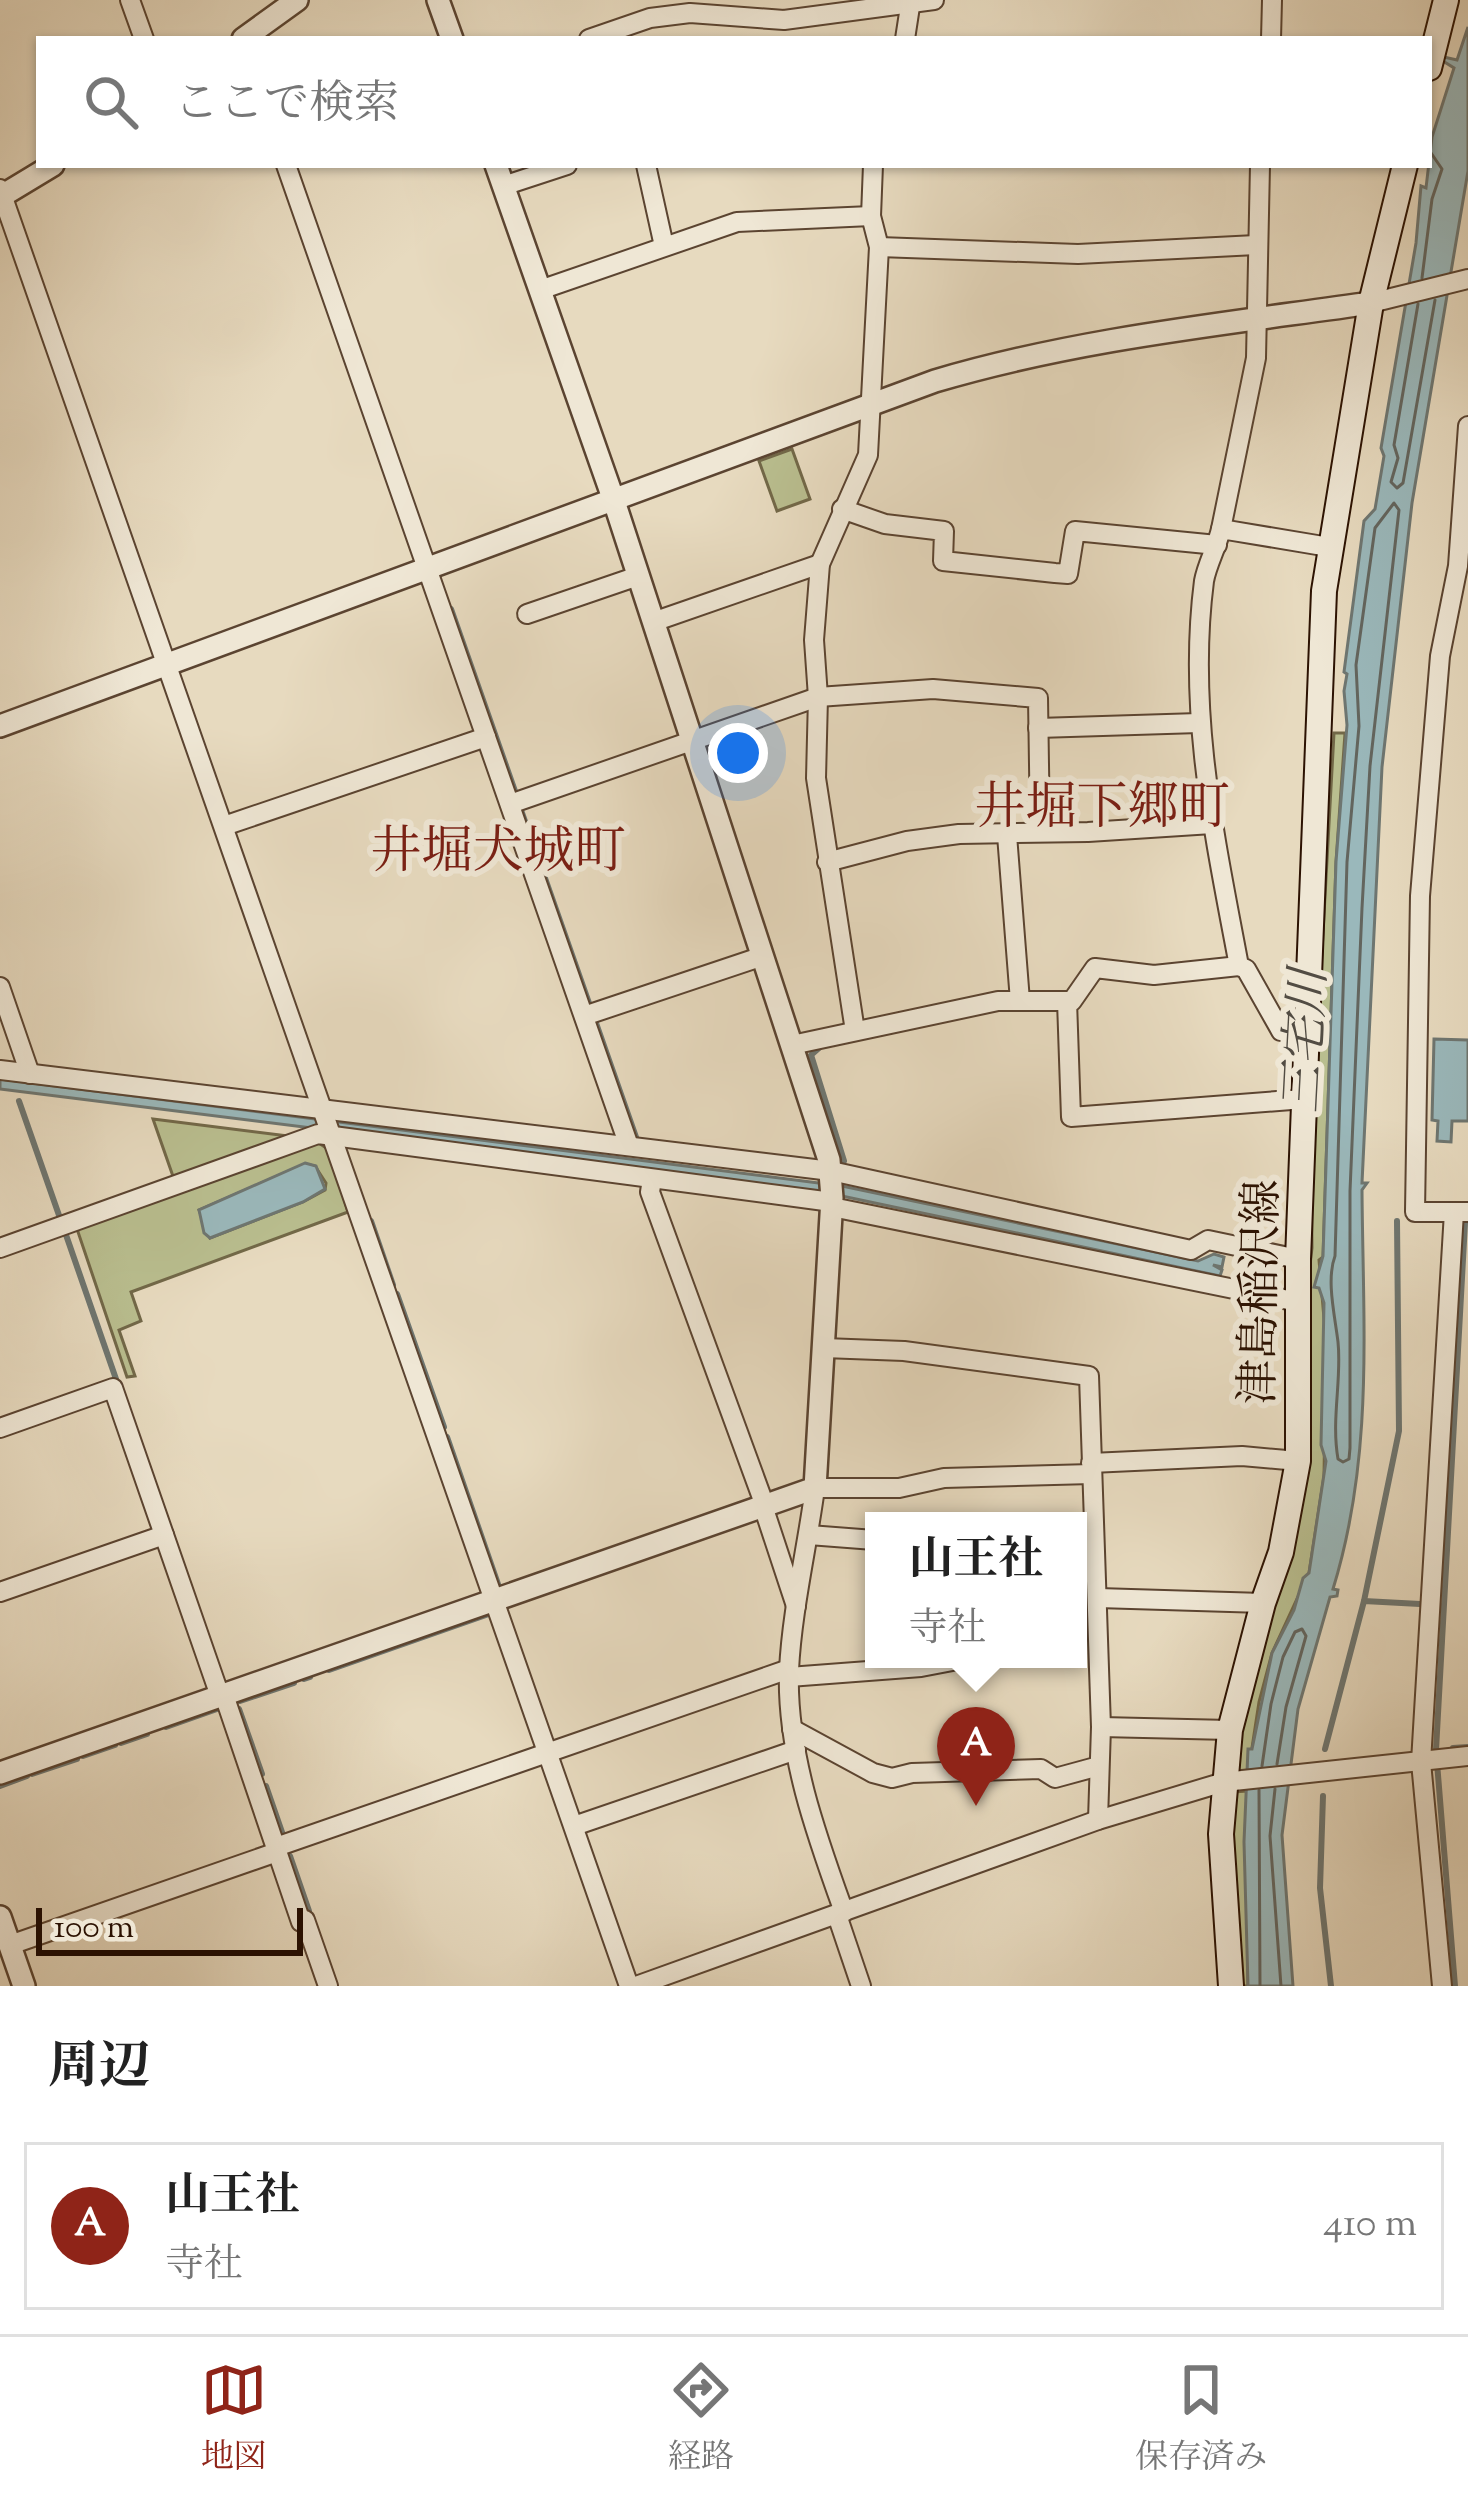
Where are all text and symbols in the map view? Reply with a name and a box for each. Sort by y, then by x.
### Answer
search box [36,36,1432,168]
icon: search [78,69,144,135]
text: ここで検索 [174,74,399,139]
your location [708,723,768,783]
district label: 井堀下郷町 [974,774,1230,847]
district label: 井堀犬城町 [370,818,626,891]
water label: 三宅川 [1270,963,1347,1115]
street label: 津島稲沢線 [1229,1179,1298,1405]
popup [865,1512,1087,1668]
text: 山王社 [908,1530,1044,1595]
text: 寺社 [908,1603,987,1659]
pin: A [937,1707,1015,1806]
scale bar [36,1902,303,1955]
text: 100 m [54,1905,134,1953]
text: 周辺 [48,2033,150,2106]
text: 山王社 [165,2166,300,2231]
text: A [74,2198,106,2254]
text: 410 m [1323,2198,1417,2254]
text: 寺社 [165,2239,243,2295]
tab: 地図 [201,2357,267,2483]
tab: 経路 [668,2357,734,2483]
tab: 保存済み [1135,2357,1267,2483]

